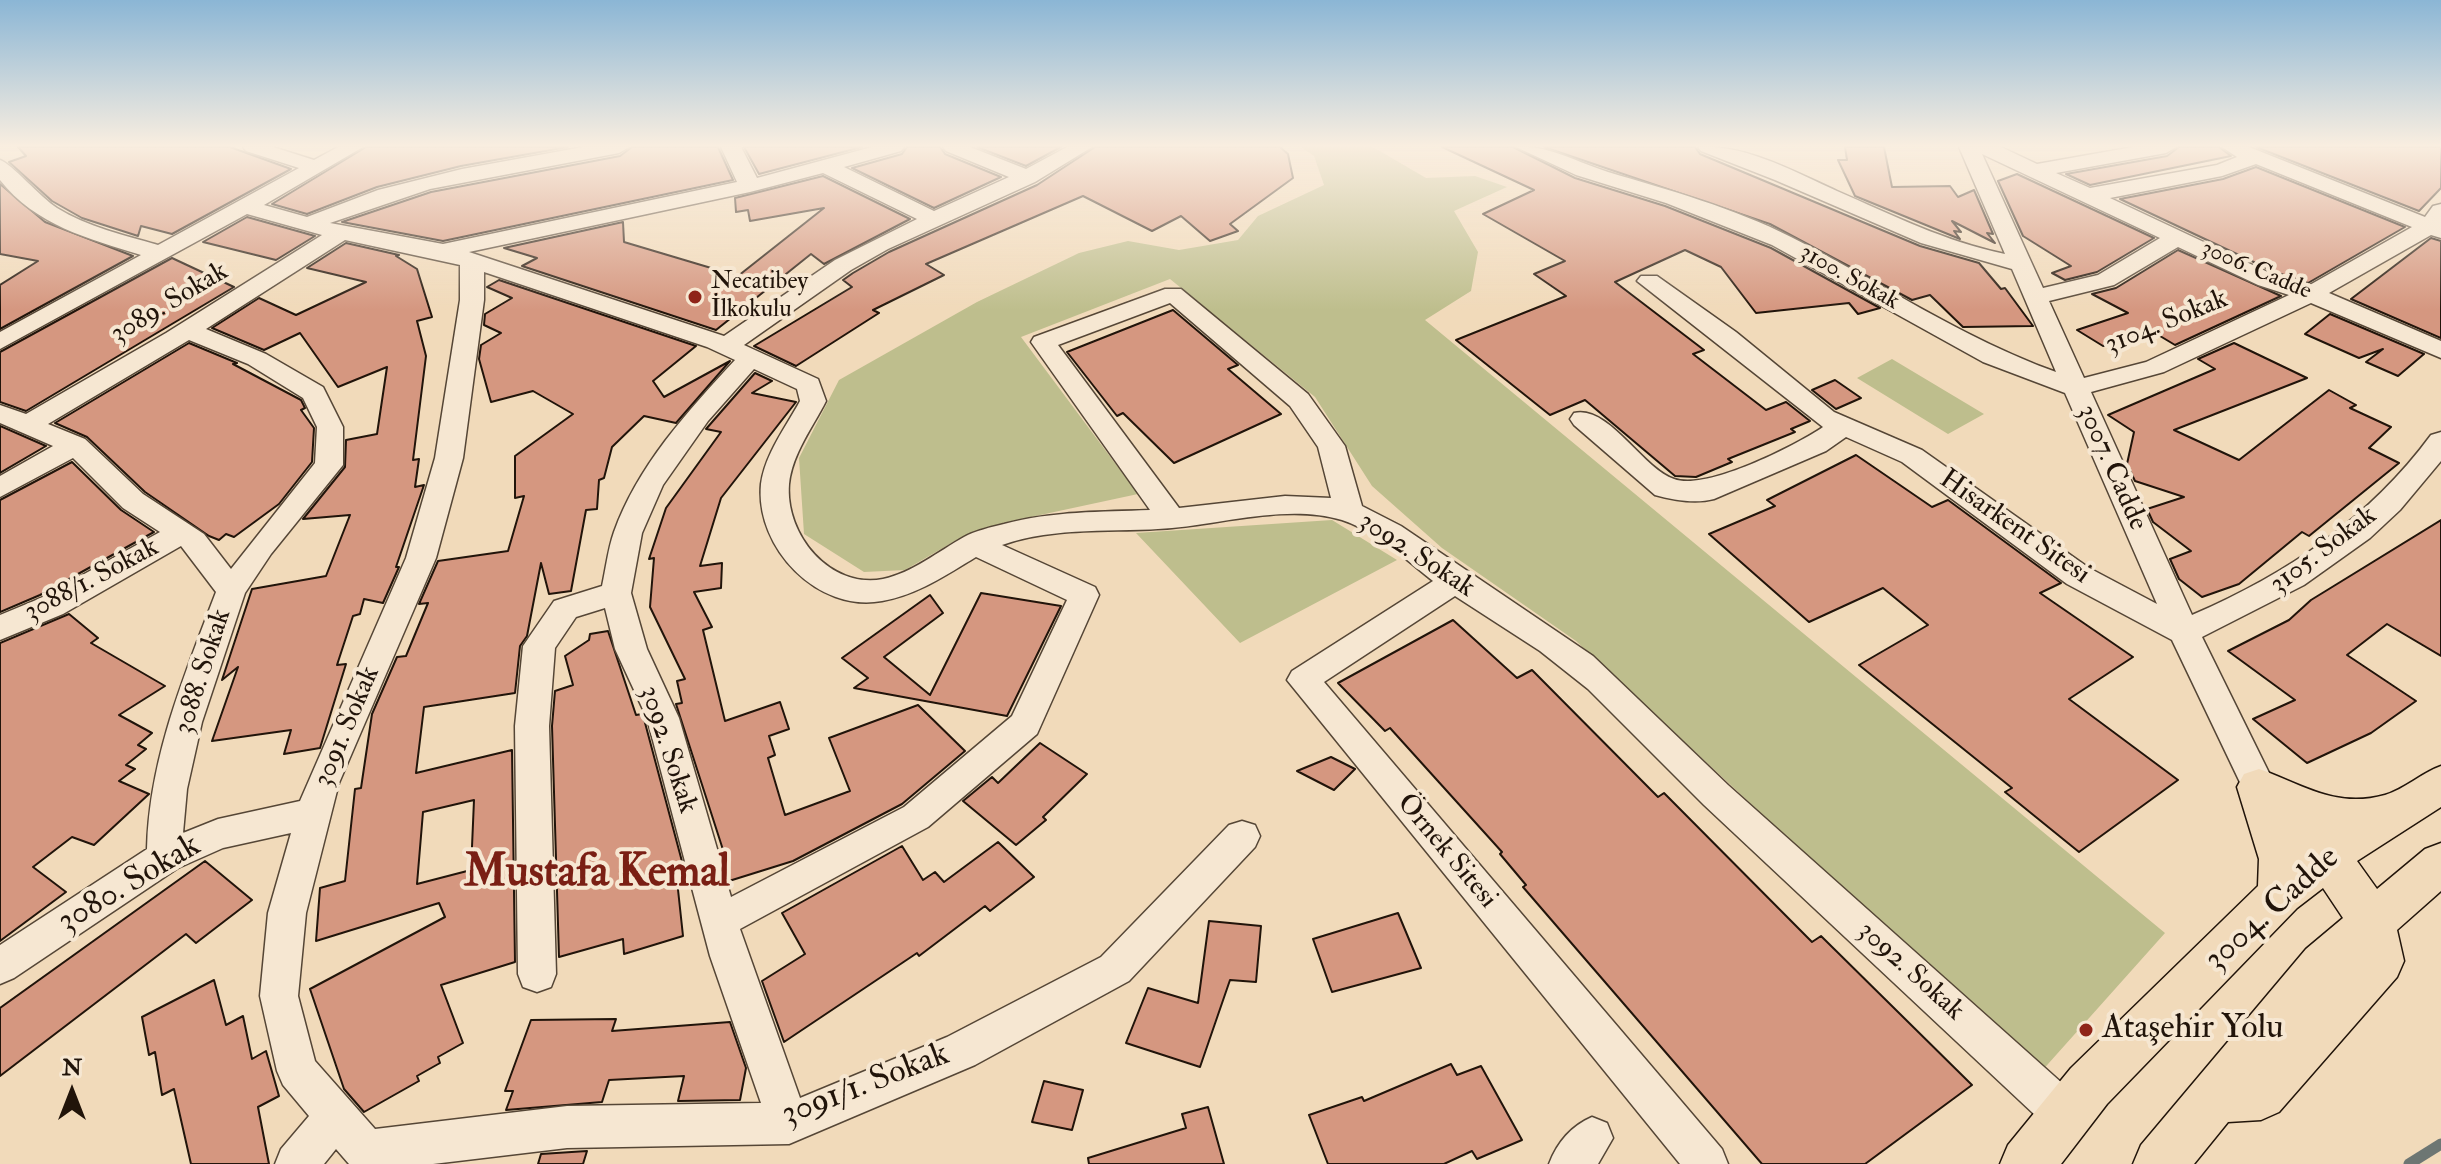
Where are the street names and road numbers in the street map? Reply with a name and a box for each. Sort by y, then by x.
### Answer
street label: 3006. Cadde [2197,235,2315,307]
street label: 3100. Sokak [1794,239,1904,317]
street label: 3089. Sokak [105,256,235,352]
street label: 3104. Sokak [2101,283,2233,363]
street label: 3007. Cadde [2068,400,2154,536]
street label: Hisarkent Sitesi [1932,464,2096,592]
street label: 3105. Sokak [2264,500,2384,602]
street label: 3092. Sokak [1352,506,1480,606]
street label: 3088/1. Sokak [19,532,165,630]
street label: 3088. Sokak [168,605,240,739]
street label: 3091. Sokak [308,662,388,792]
street label: 3092. Sokak [631,682,703,818]
street label: Örnek Sitesi [1388,788,1504,916]
street label: 3080. Sokak [51,827,209,943]
street label: 3004. Cadde [2197,839,2349,981]
street label: 3092. Sokak [1850,915,1970,1029]
street label: 3091/1. Sokak [777,1035,955,1137]

